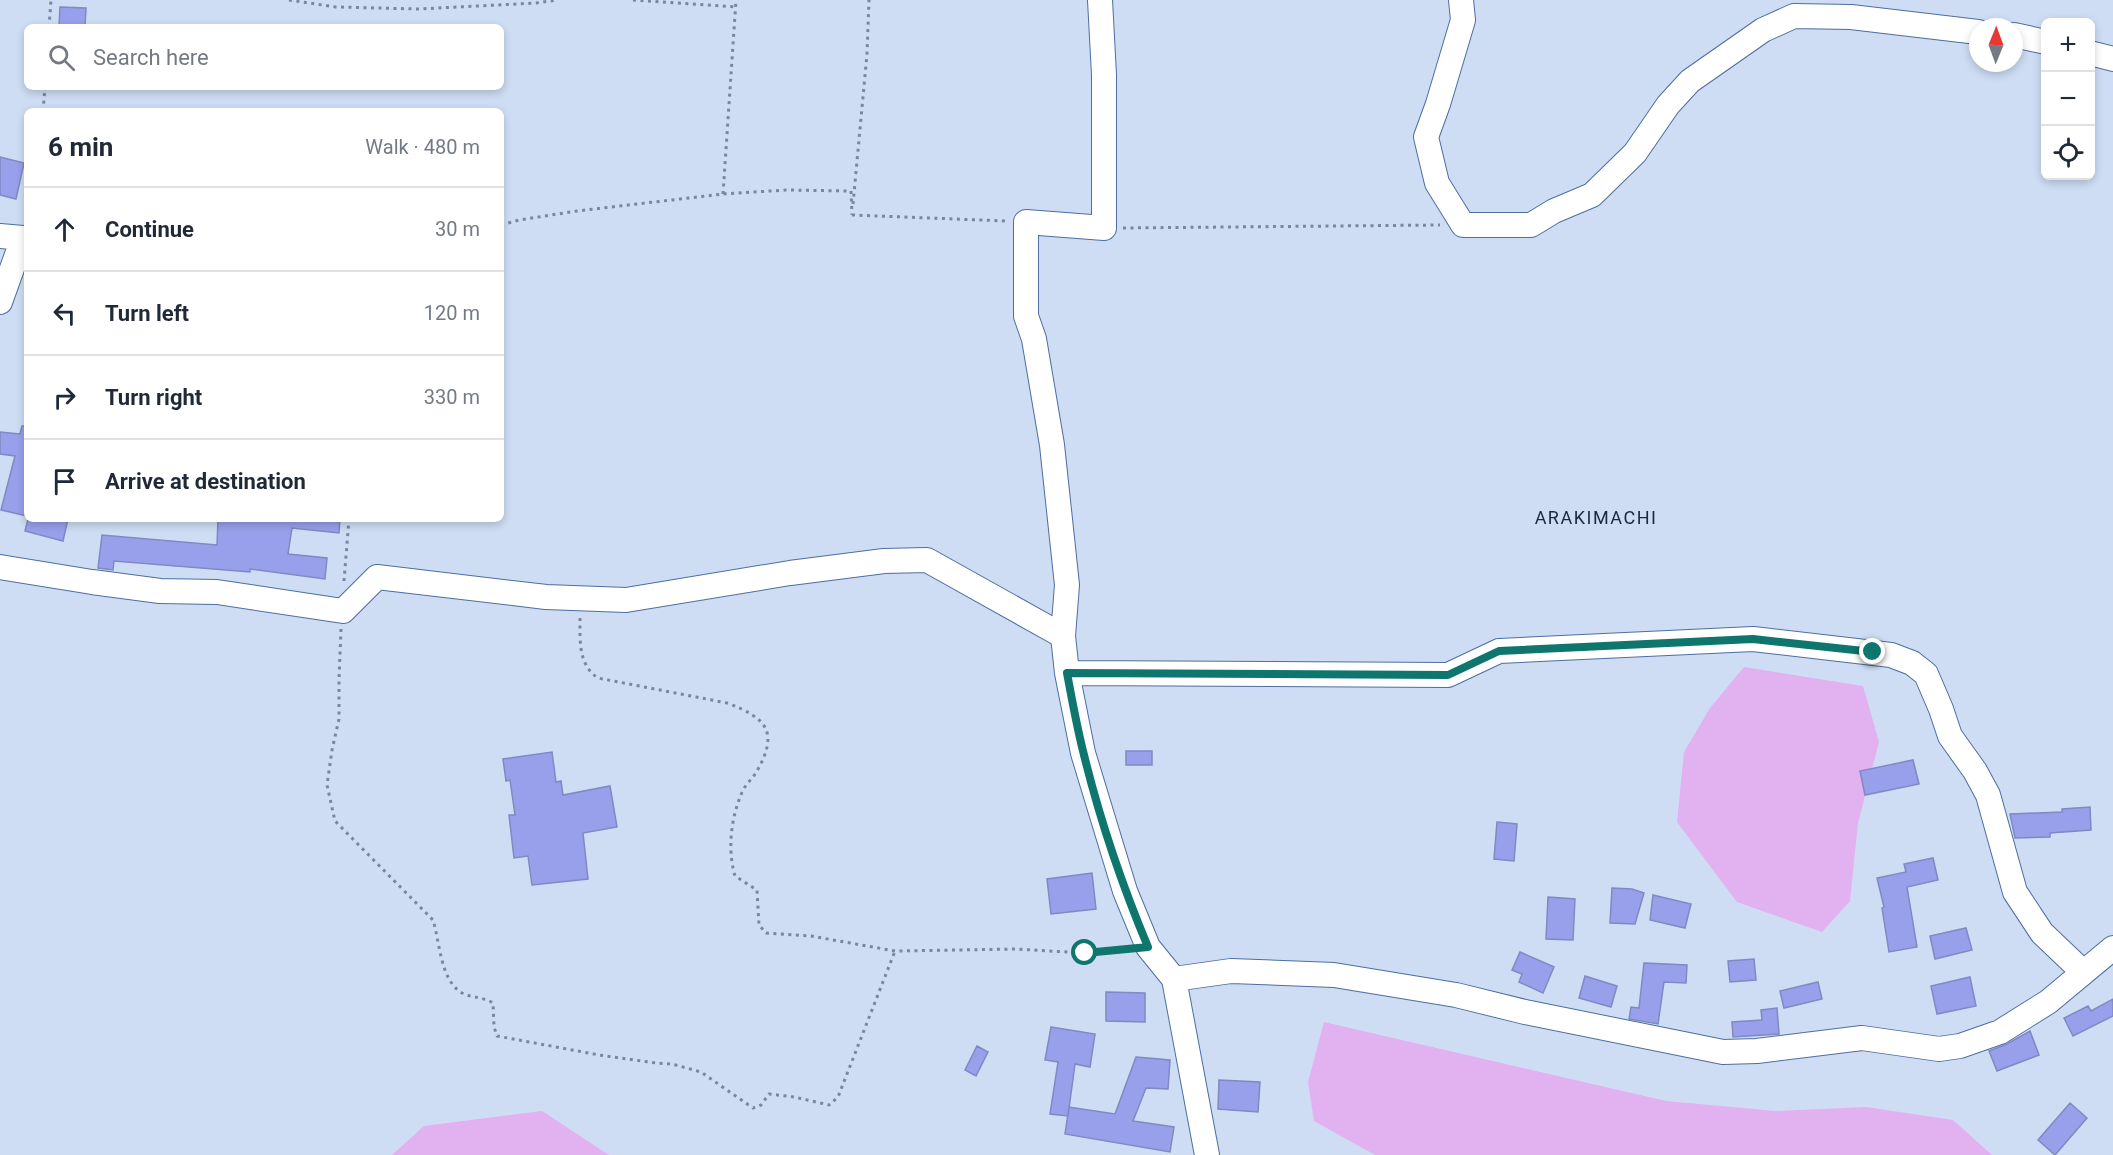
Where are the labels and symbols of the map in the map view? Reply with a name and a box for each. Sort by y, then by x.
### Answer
north arrow [1969,18,2023,72]
district label: ARAKIMACHI [1535,507,1657,528]
route end [1859,638,1885,664]
route start [1071,939,1097,965]

